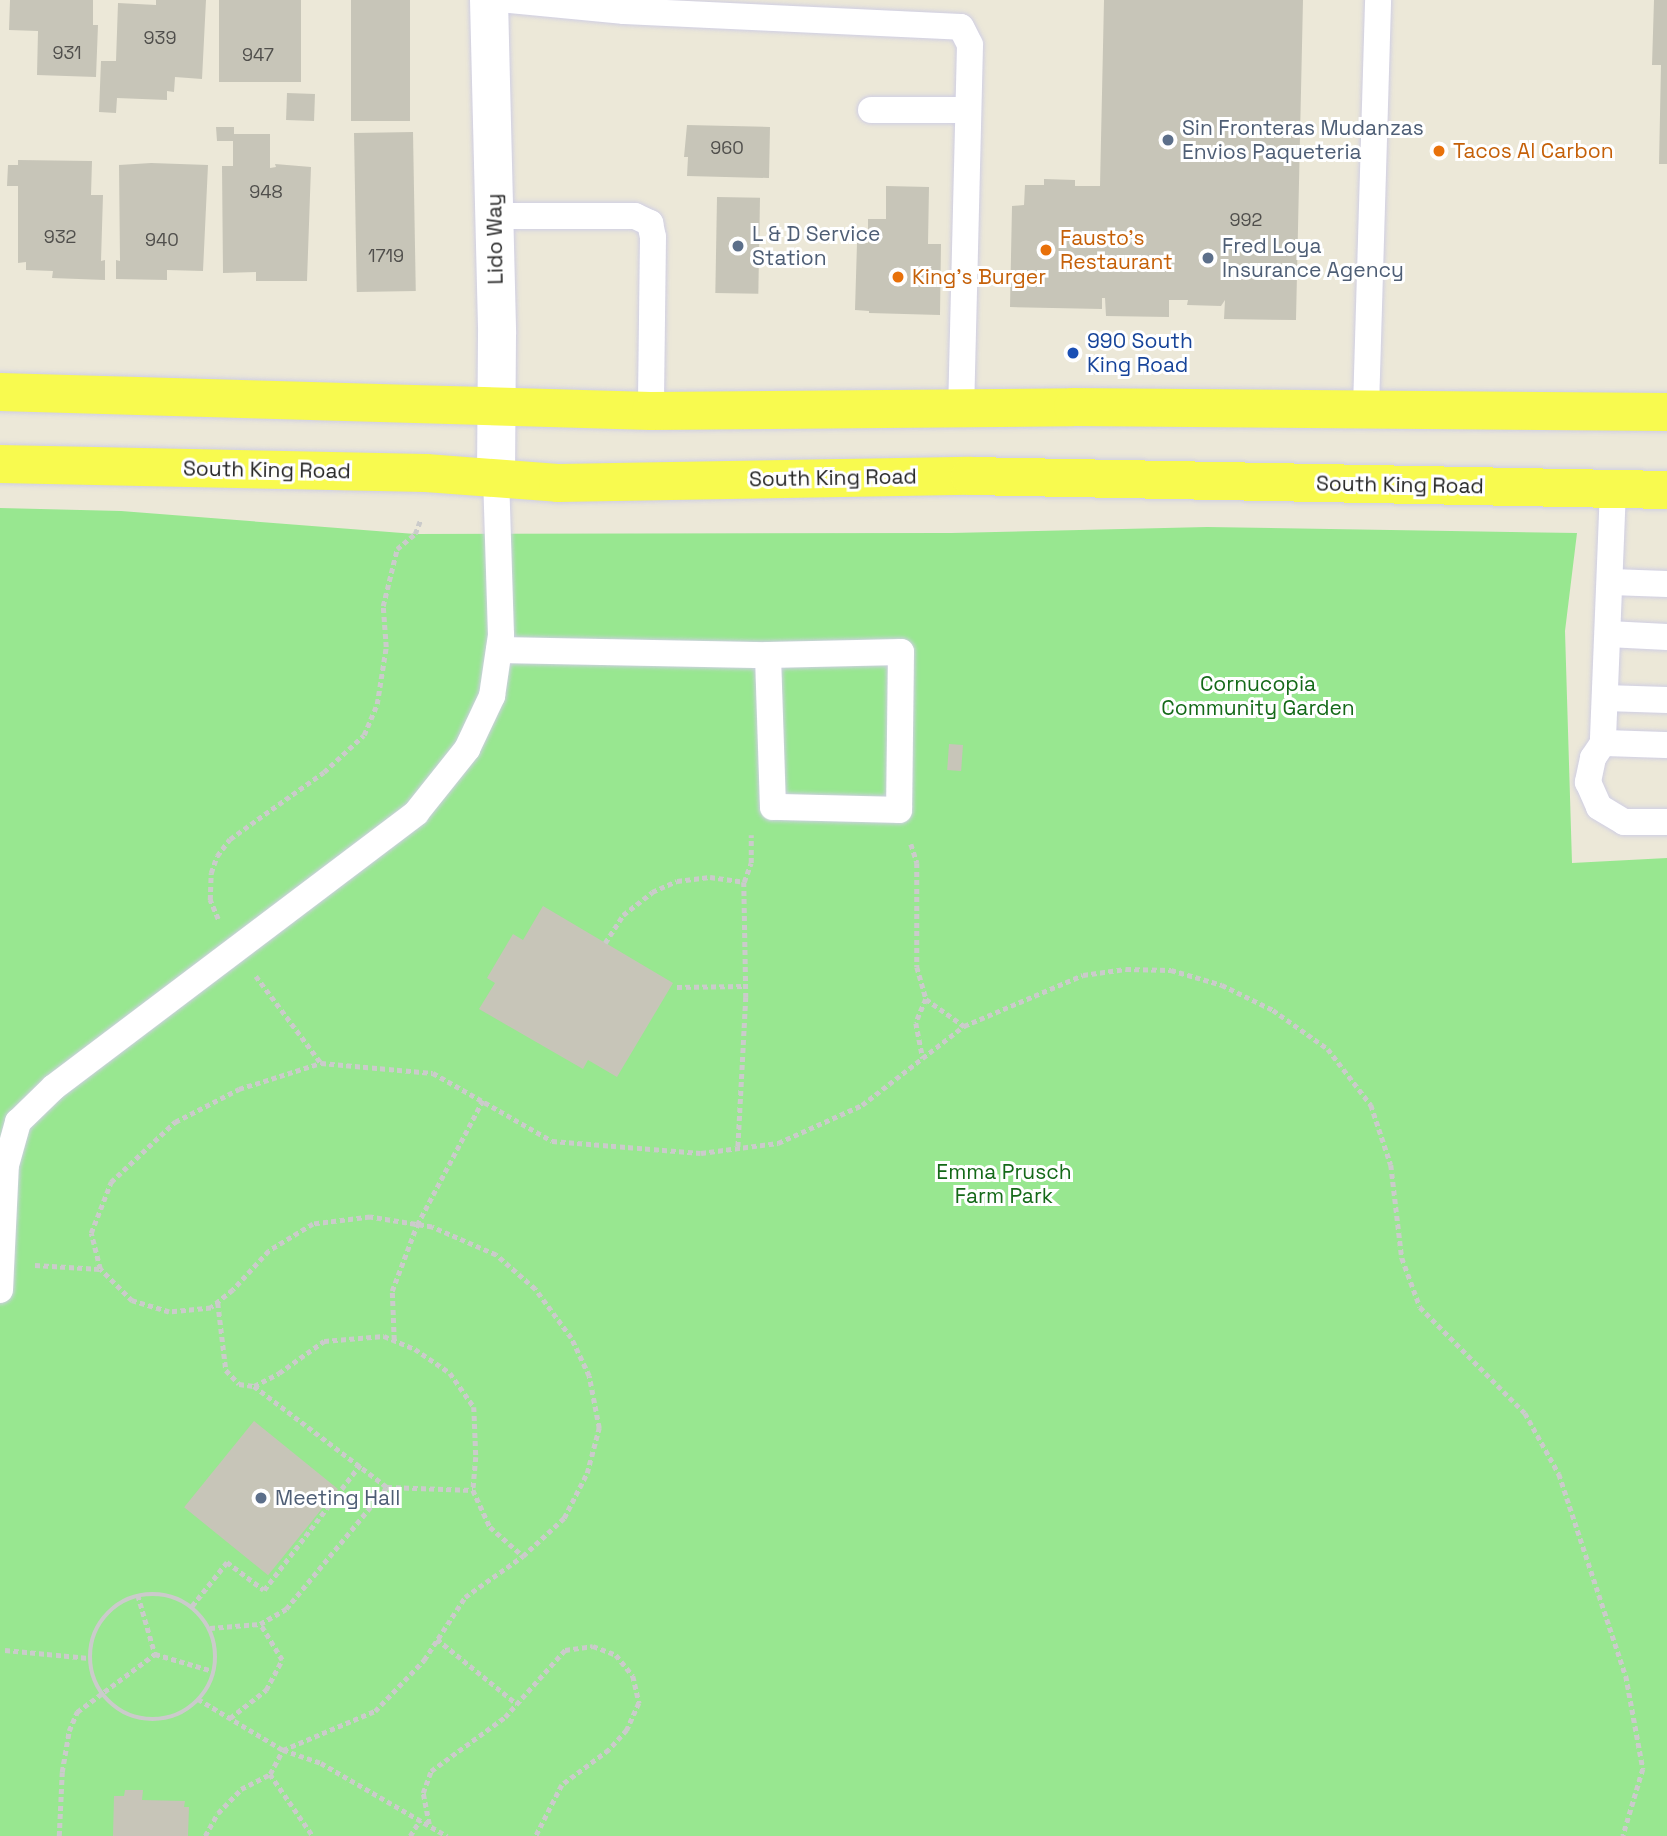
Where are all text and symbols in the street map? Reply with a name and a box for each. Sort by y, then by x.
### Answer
house number: 939 [144,27,176,49]
house number: 931 [52,42,82,64]
house number: 947 [242,44,274,66]
place label: Sin Fronteras Mudanzas Envios Paqueteria [1182,115,1424,165]
marker: Sin Fronteras Mudanzas Envios Paqueteria [1160,132,1176,148]
house number: 960 [710,137,744,159]
place label: Tacos Al Carbon [1453,138,1614,164]
marker: Tacos Al Carbon [1431,143,1447,159]
house number: 948 [249,181,283,203]
street label: Lido Way [482,193,508,285]
house number: 992 [1230,209,1262,231]
place label: L & D Service Station [752,221,881,271]
place label: Fausto's Restaurant [1060,225,1173,275]
house number: 932 [44,226,76,248]
house number: 940 [145,229,179,251]
place label: Fred Loya Insurance Agency [1222,233,1404,283]
marker: L & D Service Station [730,238,746,254]
marker: Fausto's Restaurant [1038,242,1054,258]
house number: 1719 [368,245,404,267]
marker: Fred Loya Insurance Agency [1200,250,1216,266]
place label: King's Burger [912,264,1046,290]
marker: King's Burger [890,269,906,285]
place label: 990 South King Road [1087,328,1193,378]
marker: 990 South King Road [1065,345,1081,361]
street label: South King Road [183,456,351,484]
street label: South King Road [749,464,917,492]
street label: South King Road [1316,471,1484,499]
park label: Cornucopia Community Garden [1161,671,1355,721]
park label: Emma Prusch Farm Park [936,1159,1072,1209]
place label: Meeting Hall [275,1485,400,1511]
marker: Meeting Hall [253,1490,269,1506]

